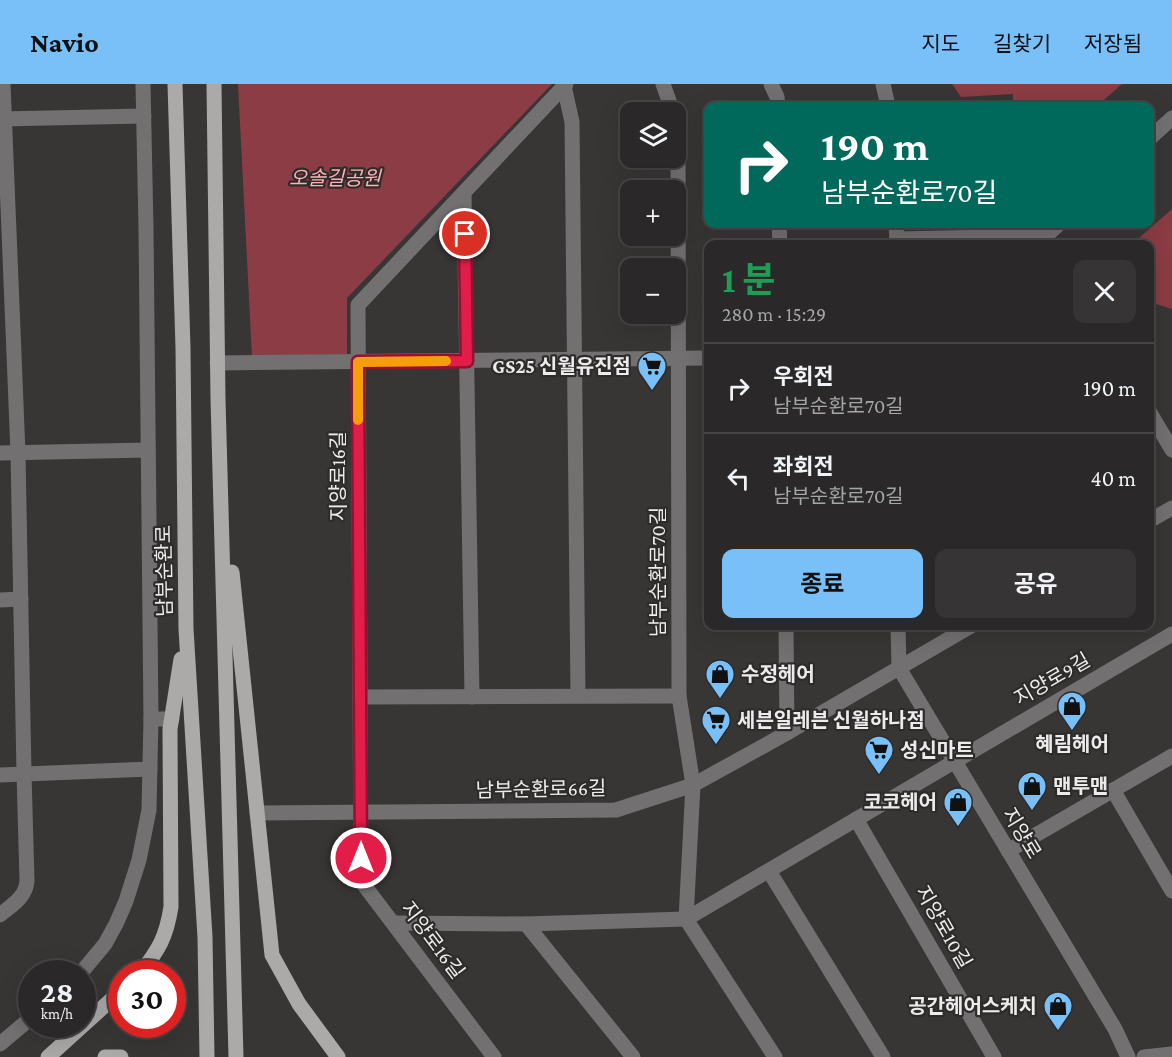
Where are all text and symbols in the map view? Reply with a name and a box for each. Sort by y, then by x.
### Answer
text: Navio [30,27,99,58]
text: 지도 [921,32,960,56]
text: 길찾기 [993,32,1051,56]
text: 저장됨 [1084,32,1142,56]
map controls [620,102,686,324]
button: layers [620,102,686,168]
text: 190 m [821,122,929,169]
icon: right [722,126,800,204]
park label: 오솔길공원 [289,167,383,189]
text: 남부순환로70길 [821,178,997,208]
button: + [620,180,686,246]
pin [439,208,490,259]
icon: arrive [448,217,481,250]
button: − [620,258,686,324]
text: 1 분 [722,260,776,300]
button: close [1073,260,1136,323]
text: 280 m · 15:29 [722,303,826,325]
supermarket icon: GS25 신월유진점 [636,350,668,392]
place label: GS25 신월유진점 [492,355,631,377]
text: 우회전 [773,364,834,389]
icon: right [722,372,755,405]
text: 190 m [1083,376,1136,401]
text: 남부순환로70길 [773,395,904,417]
street label: 지양로16길 [327,431,349,521]
text: 좌회전 [773,454,834,479]
icon: left [722,462,755,495]
text: 40 m [1091,466,1136,491]
text: 남부순환로70길 [773,485,904,507]
street label: 남부순환로70길 [647,507,669,637]
street label: 남부순환로 [152,525,176,617]
button: 종료 [722,549,923,618]
button: 공유 [935,549,1136,618]
street label: 지양로9길 [1010,649,1094,709]
shop icon: 수정헤어 [704,658,736,700]
place label: 수정헤어 [741,663,815,685]
shop icon: 혜림헤어 [1056,690,1088,732]
supermarket icon: 세븐일레븐 신월하나점 [700,704,732,746]
place label: 세븐일레븐 신월하나점 [737,709,925,731]
place label: 혜림헤어 [1035,733,1109,755]
supermarket icon: 성신마트 [863,734,895,776]
place label: 성신마트 [900,739,974,761]
shop icon: 맨투맨 [1016,770,1048,812]
place label: 맨투맨 [1053,775,1108,797]
street label: 남부순환로66길 [475,777,607,801]
shop icon: 코코헤어 [942,786,974,828]
place label: 코코헤어 [863,791,937,813]
street label: 지양로 [998,804,1046,862]
position arrow [329,826,393,890]
street label: 지양로10길 [912,882,976,972]
street label: 지양로16길 [397,897,469,983]
speed limit sign: 30 [108,960,186,1038]
text: 28 [41,975,73,1008]
shop icon: 공간헤어스케치 [1042,990,1074,1032]
place label: 공간헤어스케치 [908,995,1037,1017]
text: km/h [41,1006,73,1022]

